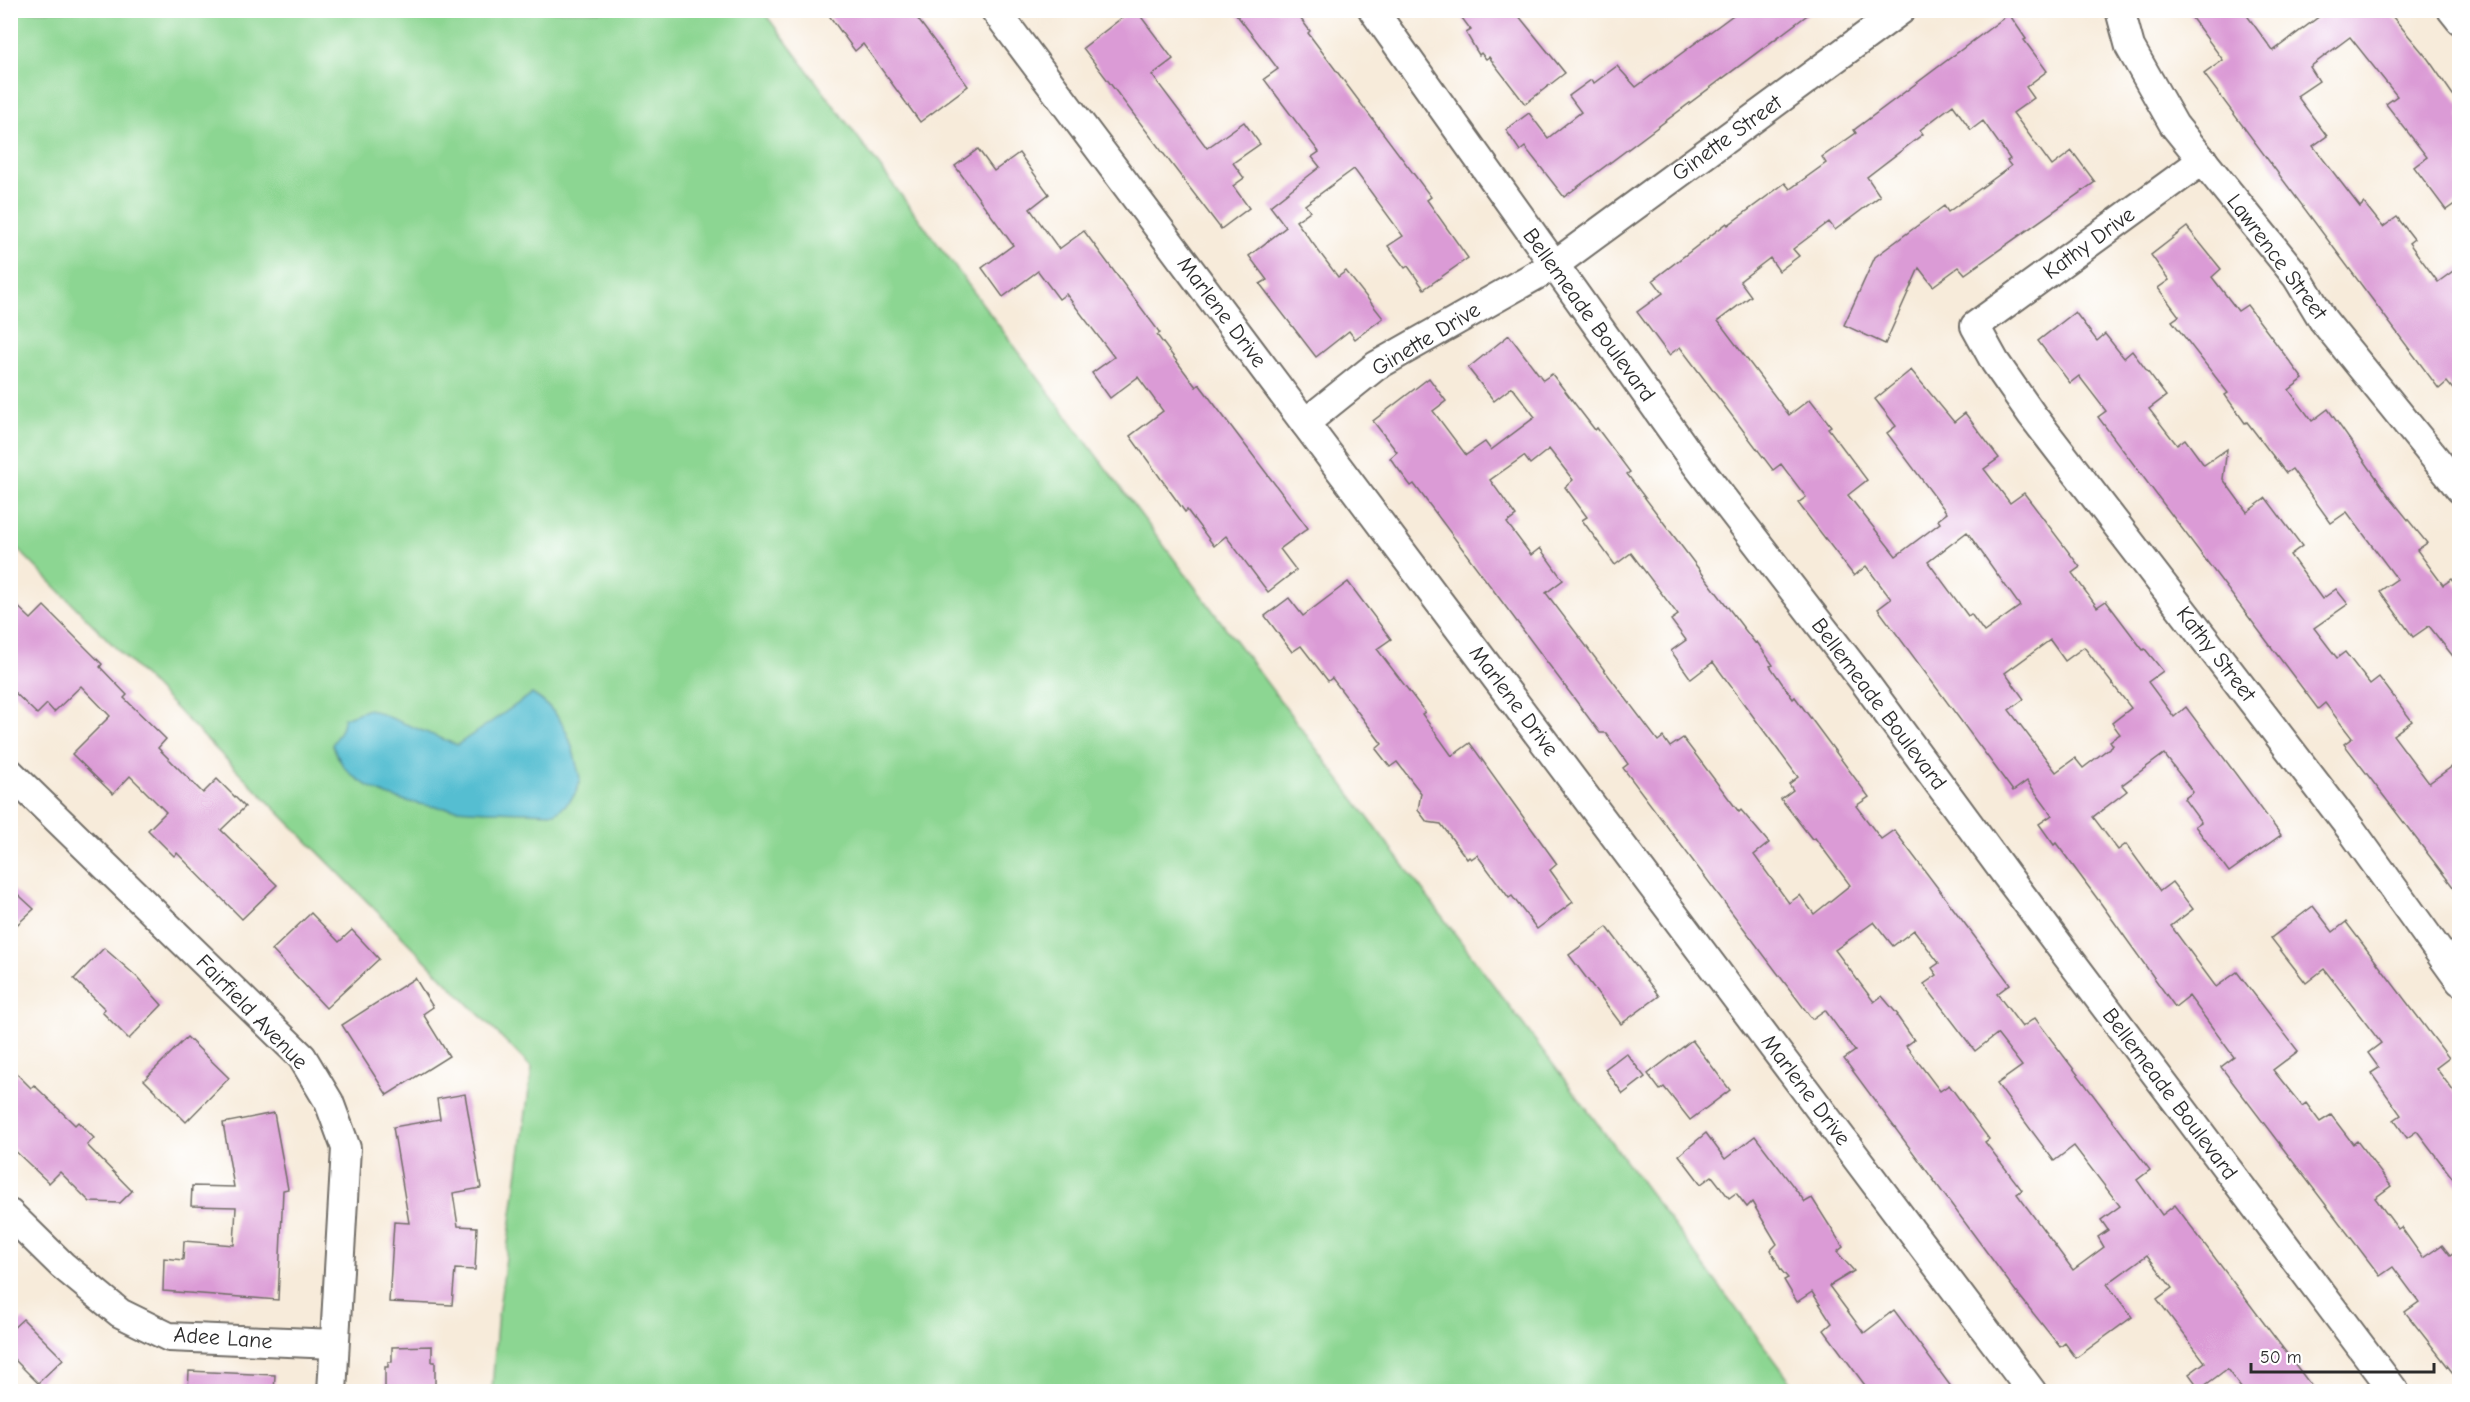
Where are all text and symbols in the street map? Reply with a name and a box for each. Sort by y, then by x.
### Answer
street label: Ginette Street [1667,89,1788,187]
street label: Lawrence Street [2221,189,2333,326]
street label: Kathy Drive [2038,201,2140,285]
street label: Bellemeade Boulevard [1517,223,1661,407]
street label: Marlene Drive [1172,251,1272,373]
street label: Ginette Drive [1367,297,1485,381]
street label: Kathy Street [2171,601,2262,707]
street label: Bellemeade Boulevard [1806,613,1952,795]
street label: Marlene Drive [1464,640,1564,762]
street label: Fairfield Avenue [191,949,313,1075]
street label: Bellemeade Boulevard [2097,1003,2243,1185]
street label: Marlene Drive [1756,1029,1856,1151]
street label: Adee Lane [173,1322,273,1354]
scale bar [2251,1336,2434,1374]
text: 50 m [2260,1347,2302,1368]

